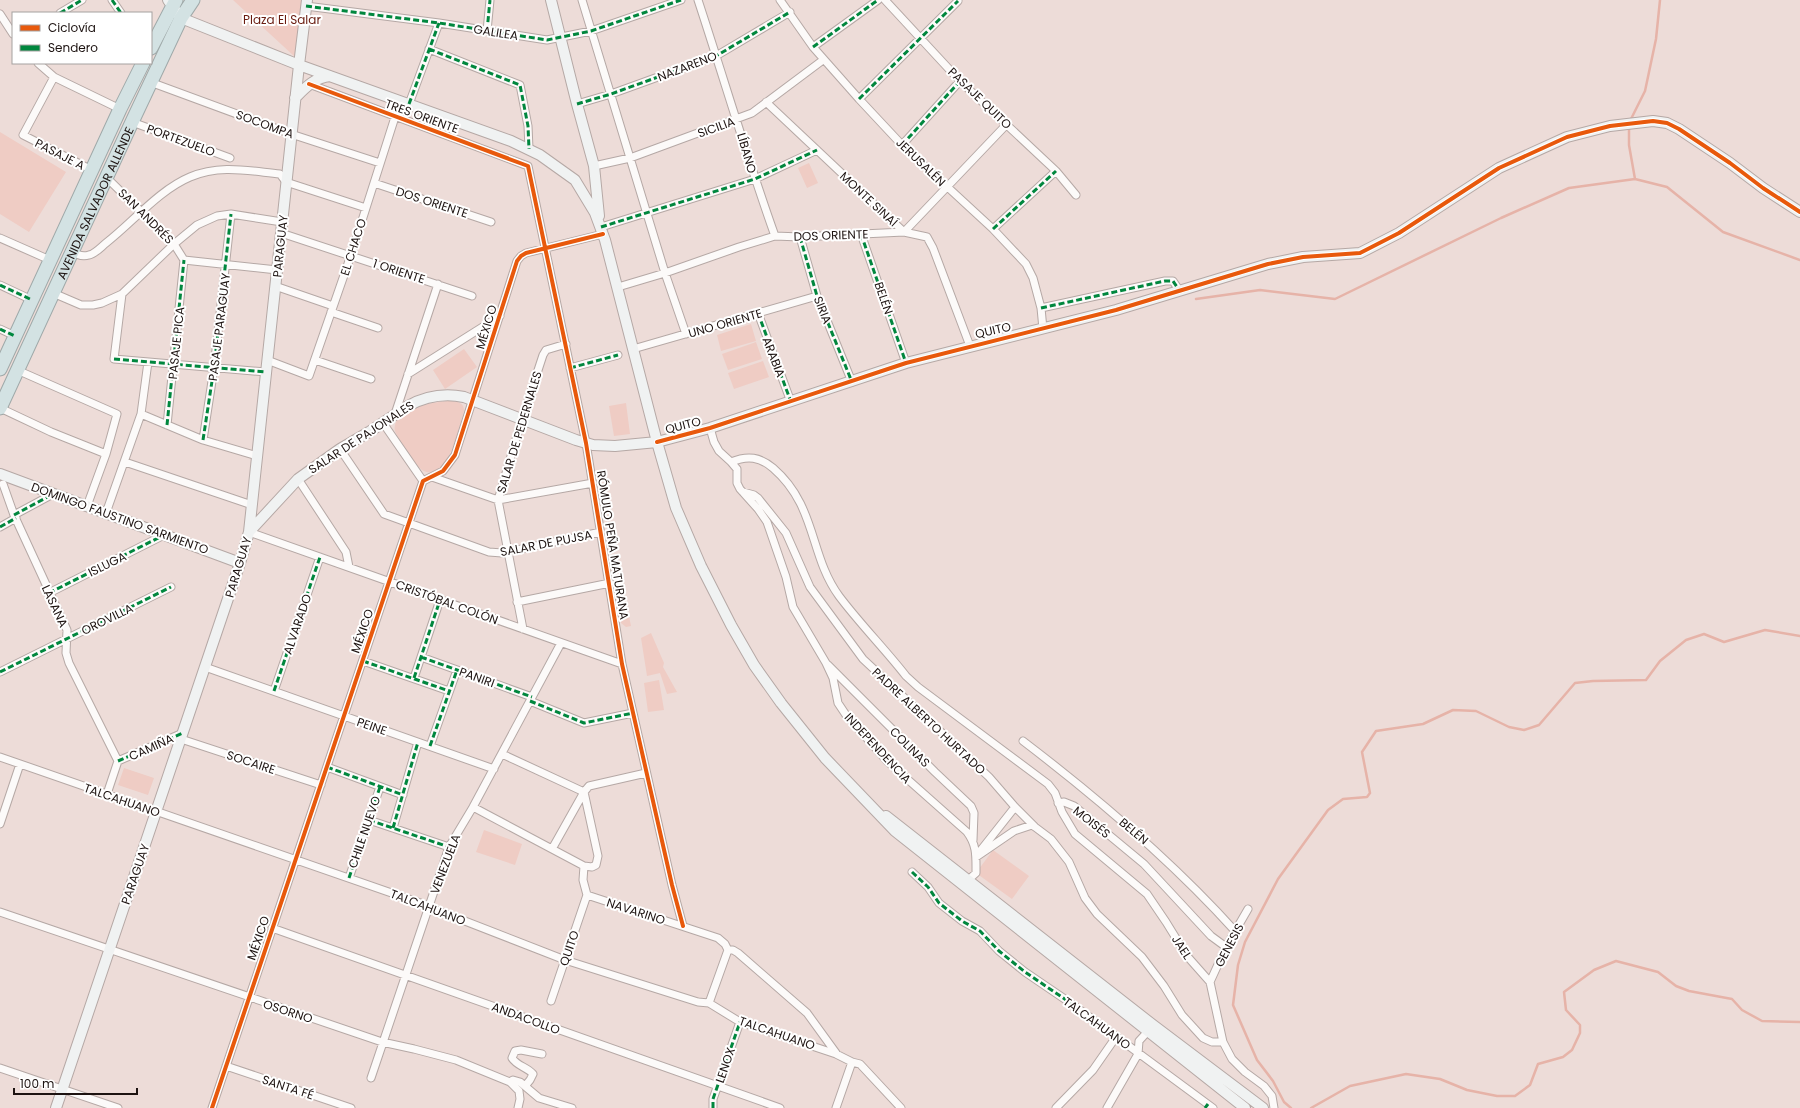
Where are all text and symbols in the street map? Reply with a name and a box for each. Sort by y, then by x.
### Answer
park label: Plaza El Salar [243,11,321,28]
legend [12,12,152,64]
text: Ciclovía [48,19,96,36]
street label: GALILEA [472,20,520,44]
text: Sendero [48,39,98,56]
street label: NAZARENO [655,47,719,85]
street label: PASAJE QUITO [944,63,1016,133]
street label: TRES ORIENTE [383,95,461,137]
street label: SOCOMPA [234,106,296,142]
street label: SICILIA [695,112,737,142]
street label: PORTEZUELO [144,120,218,160]
street label: AVENIDA SALVADOR ALLENDE [52,124,137,282]
street label: LÍBANO [733,131,761,175]
street label: PASAJE A [32,134,88,174]
street label: JERUSALÉN [892,134,950,190]
street label: MONTE SINAÍ [836,168,902,230]
street label: DOS ORIENTE [394,182,470,222]
street label: SAN ANDRÉS [114,184,178,248]
street label: PARAGUAY [268,214,292,278]
street label: EL CHACO [336,216,370,278]
street label: DOS ORIENTE [793,225,869,245]
street label: 1 ORIENTE [371,255,427,287]
street label: PASAJE PARAGUAY [204,272,234,382]
street label: BELÉN [871,279,897,317]
street label: SIRIA [810,294,836,326]
street label: MÉXICO [471,303,501,351]
street label: UNO ORIENTE [686,304,764,342]
street label: PASAJE PICA [164,306,188,380]
street label: QUITO [973,318,1013,342]
street label: ARABIA [759,334,789,380]
street label: SALAR DE PEDERNALES [492,369,546,495]
street label: SALAR DE PAJONALES [305,397,417,477]
street label: QUITO [663,412,703,438]
street label: RÓMULO PEÑA MATURANA [593,469,633,621]
street label: DOMINGO FAUSTINO SARMIENTO [29,478,211,558]
street label: SALAR DE PUJSA [499,526,593,560]
street label: PARAGUAY [221,534,255,600]
street label: ISLUGA [85,547,129,581]
street label: CRISTÓBAL COLÓN [393,576,501,628]
street label: LASANA [38,582,72,630]
street label: ALVARADO [279,592,315,656]
street label: OROVILLA [78,599,136,639]
street label: MÉXICO [347,607,377,655]
street label: PANIRI [457,663,497,691]
street label: PADRE ALBERTO HURTADO [869,664,989,778]
street label: INDEPENDENCIA [841,709,915,787]
street label: PEINE [355,713,389,739]
street label: COLINAS [886,723,934,771]
street label: CAMIÑA [126,730,176,764]
street label: SOCAIRE [224,746,278,778]
street label: TALCAHUANO [82,779,162,821]
street label: CHILE NUEVO [344,794,384,870]
street label: MOISÉS [1070,802,1114,842]
street label: BELÉN [1116,814,1152,848]
street label: VENEZUELA [426,832,464,896]
street label: PARAGUAY [117,841,153,907]
street label: TALCAHUANO [388,885,468,929]
street label: NAVARINO [604,894,668,928]
street label: MÉXICO [243,914,273,962]
street label: GENESIS [1210,920,1248,970]
street label: QUITO [555,928,583,968]
street label: JAEL [1168,932,1196,962]
street label: TALCAHUANO [1060,993,1134,1053]
street label: OSORNO [261,995,315,1027]
street label: ANDACOLLO [489,998,563,1038]
street label: TALCAHUANO [737,1012,817,1054]
street label: LENOX [711,1045,739,1085]
scale bar [14,1070,137,1096]
street label: SANTA FÉ [260,1071,316,1103]
text: 100 m [20,1075,54,1092]

